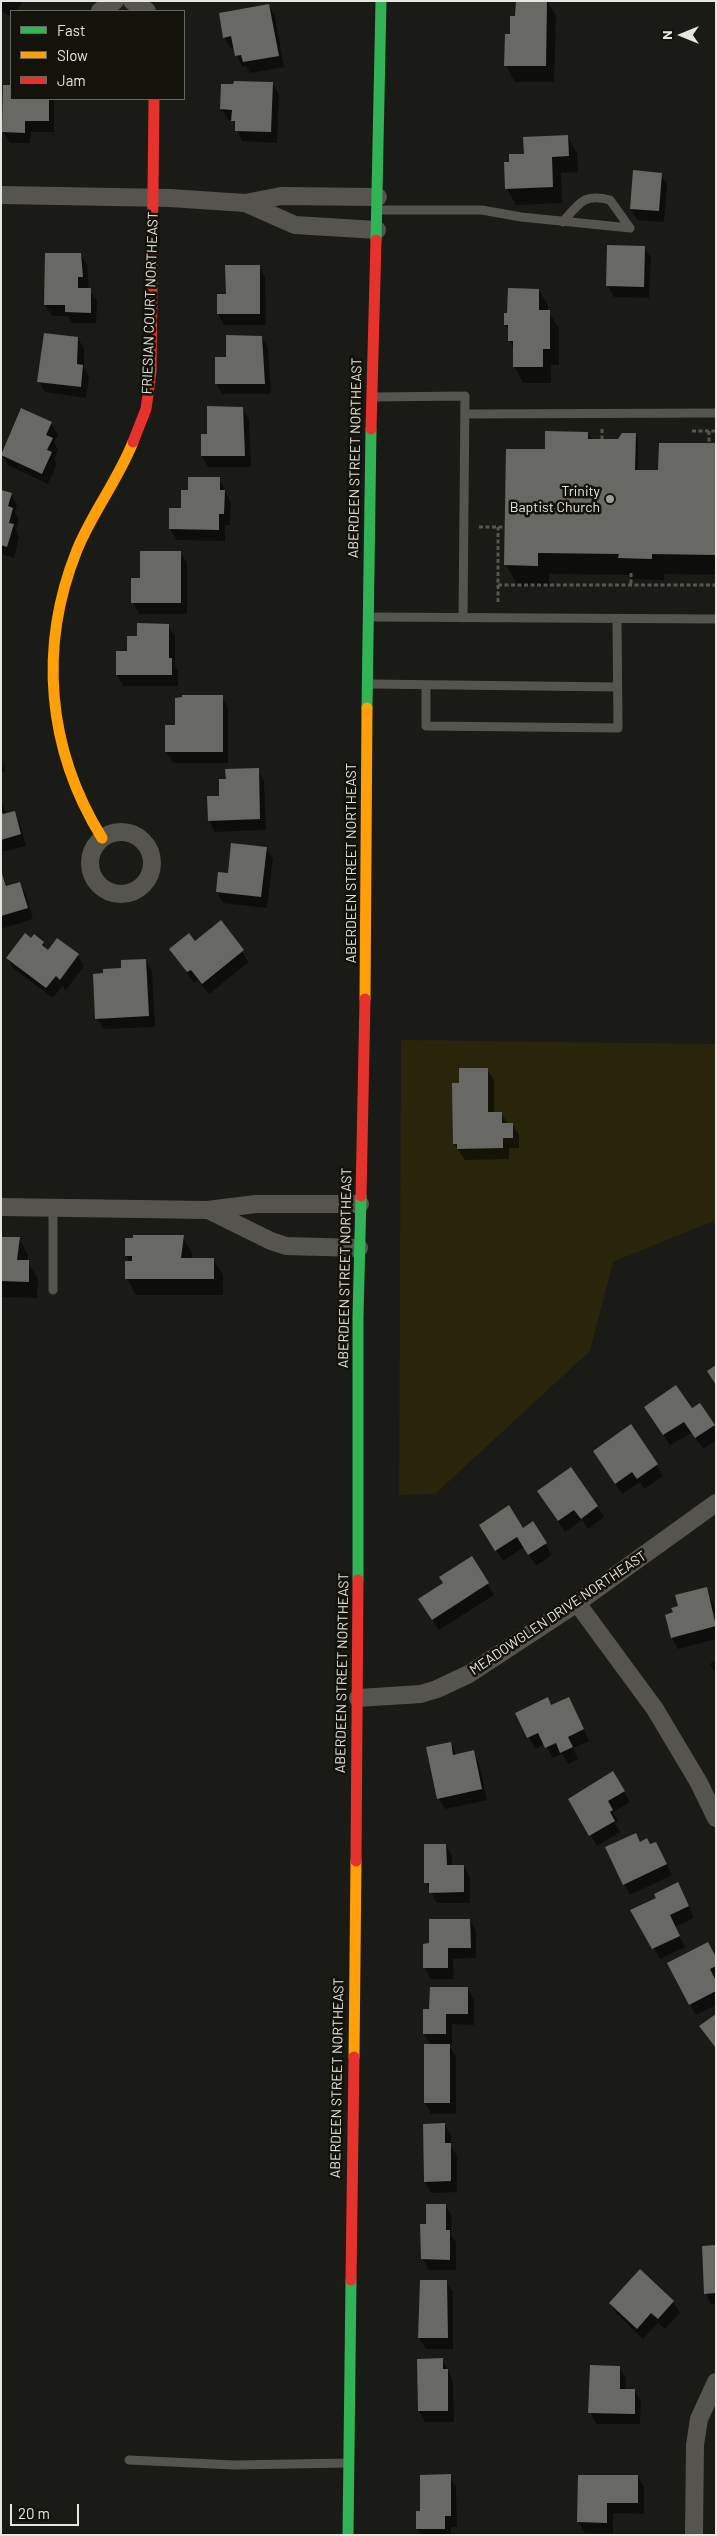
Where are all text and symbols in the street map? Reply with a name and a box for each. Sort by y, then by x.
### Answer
legend [10,10,185,100]
north arrow [657,10,707,60]
text: Fast [57,21,85,39]
text: N [658,30,675,40]
text: Slow [57,46,88,64]
text: Jam [57,71,86,89]
street label: FRIESIAN COURT NORTHEAST [138,211,162,395]
street label: ABERDEEN STREET NORTHEAST [345,358,365,558]
place label: Trinity Baptist Church [510,483,600,516]
marker: Trinity Baptist Church [604,493,616,505]
street label: ABERDEEN STREET NORTHEAST [343,763,359,963]
street label: ABERDEEN STREET NORTHEAST [335,1168,355,1368]
street label: MEADOWGLEN DRIVE NORTHEAST [466,1547,650,1679]
street label: ABERDEEN STREET NORTHEAST [332,1573,352,1773]
street label: ABERDEEN STREET NORTHEAST [327,1978,347,2178]
scale bar [12,2494,81,2526]
text: 20 m [18,2504,50,2522]

